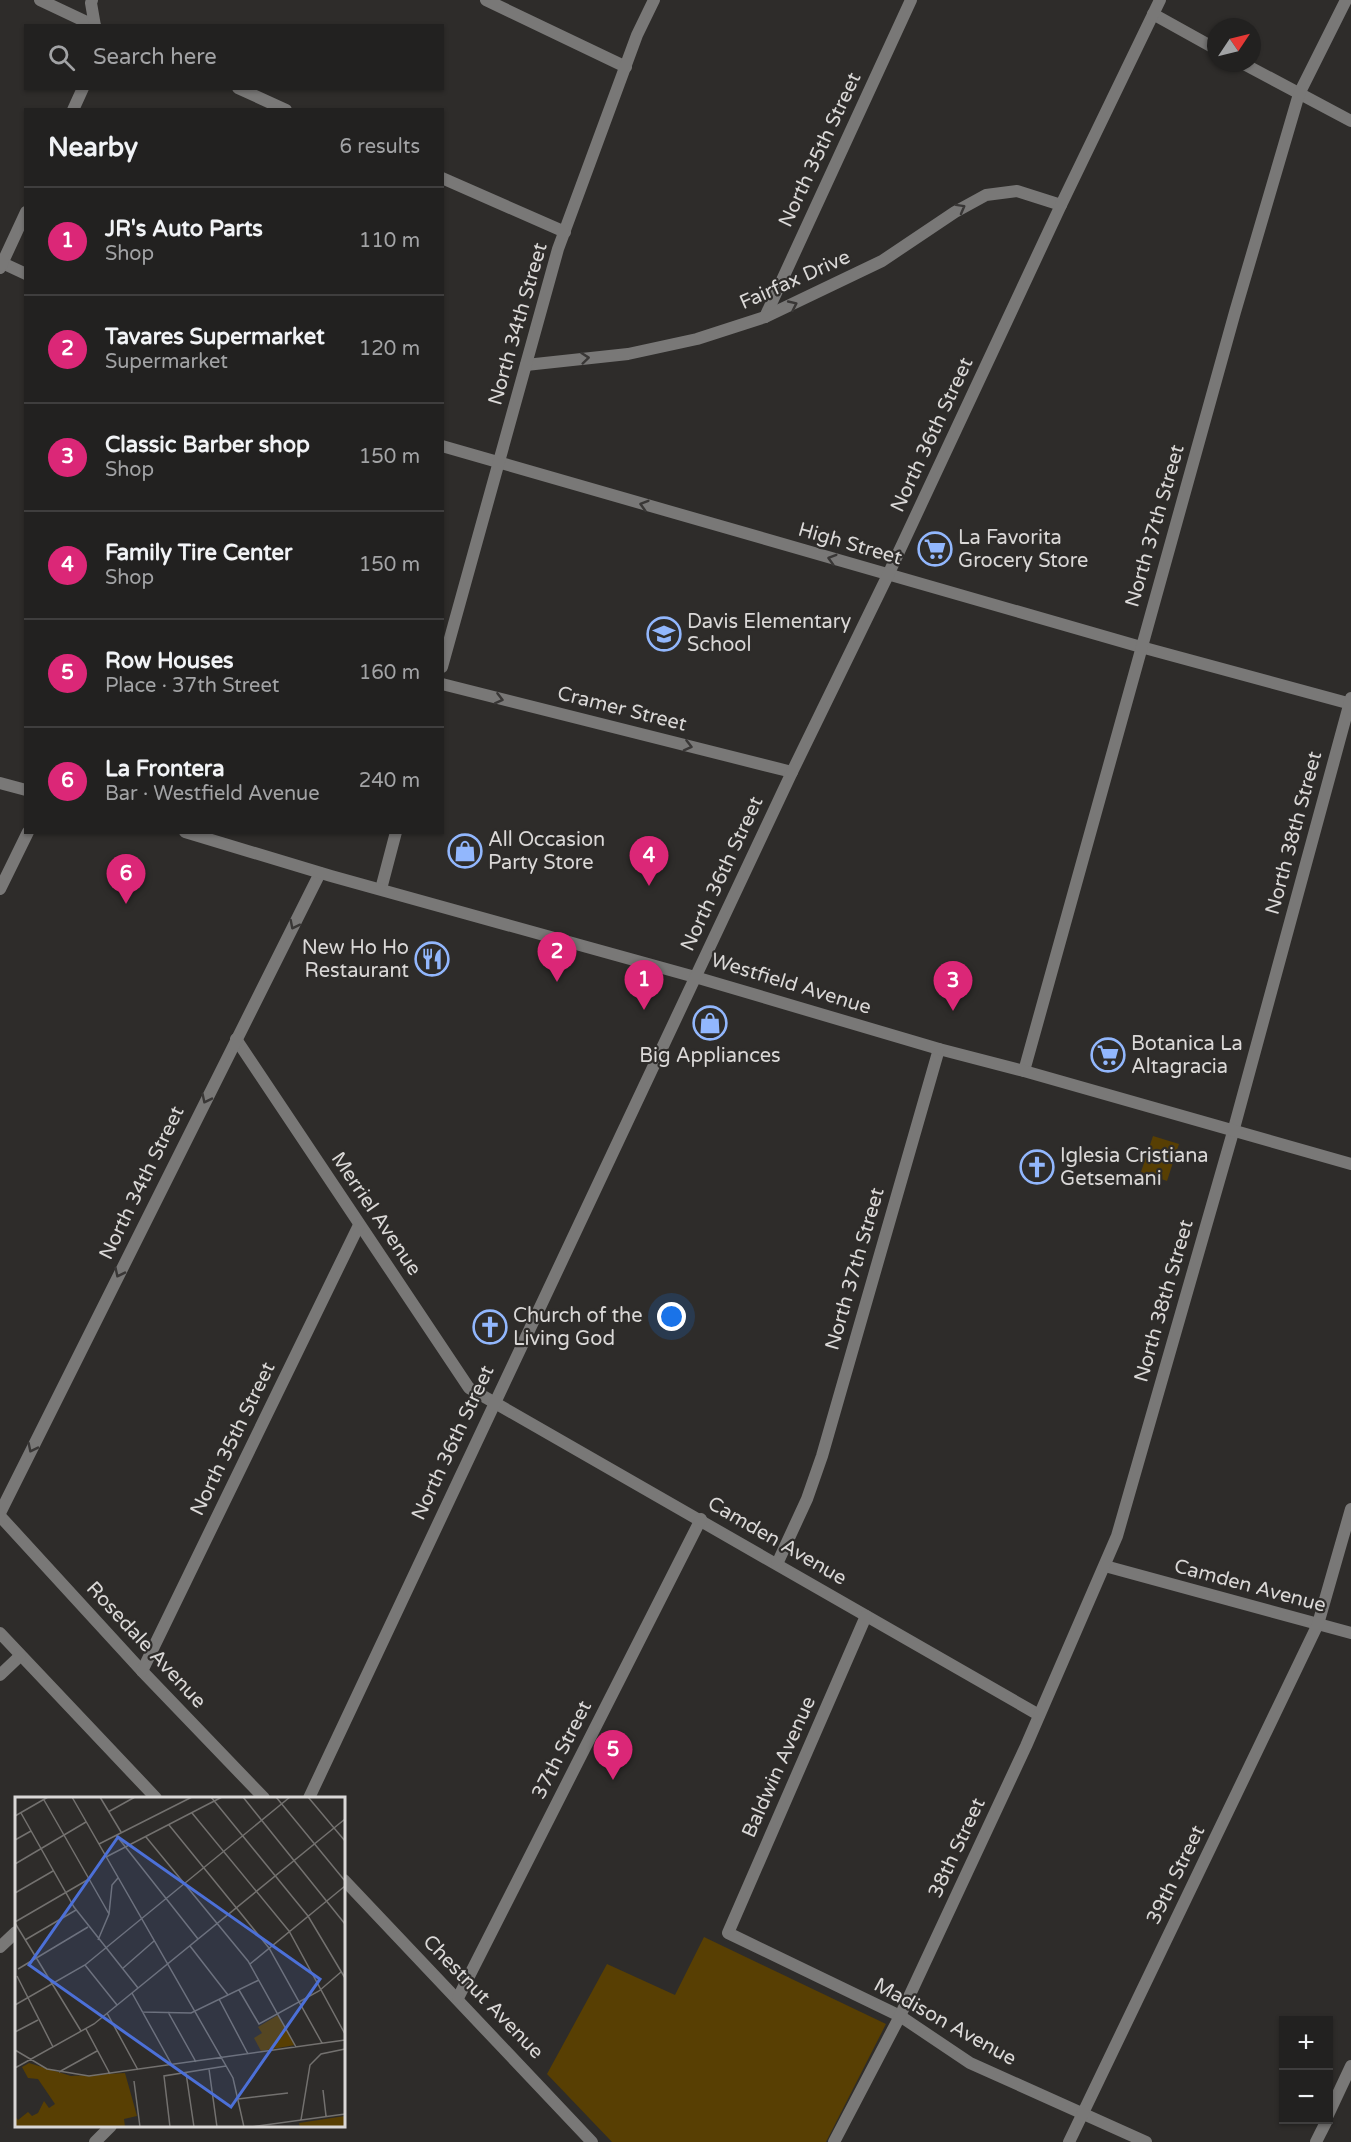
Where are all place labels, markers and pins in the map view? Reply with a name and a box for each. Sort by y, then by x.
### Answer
place label: La Favorita Grocery Store [958,526,1088,573]
supermarket icon: La Favorita Grocery Store [917,531,953,567]
place label: Davis Elementary School [687,610,851,657]
school or university icon: Davis Elementary School [646,616,682,652]
place label: All Occasion Party Store [488,828,605,875]
shop icon: All Occasion Party Store [447,833,483,869]
pin: 4 [630,836,668,886]
pin: 6 [106,854,146,904]
pin: 2 [538,932,576,982]
place label: New Ho Ho Restaurant [302,936,409,983]
restaurant icon: New Ho Ho Restaurant [414,941,450,977]
pin: 1 [624,960,664,1010]
pin: 3 [934,962,972,1011]
shop icon: Big Appliances [692,1005,728,1041]
place label: Botanica La Altagracia [1131,1032,1243,1079]
supermarket icon: Botanica La Altagracia [1090,1037,1126,1073]
place label: Big Appliances [639,1044,781,1068]
place label: Iglesia Cristiana Getsemani [1060,1144,1209,1191]
church icon: Iglesia Cristiana Getsemani [1019,1149,1055,1185]
place label: Church of the Living God [513,1304,643,1351]
church icon: Church of the Living God [472,1309,508,1345]
pin: 5 [594,1730,632,1780]

